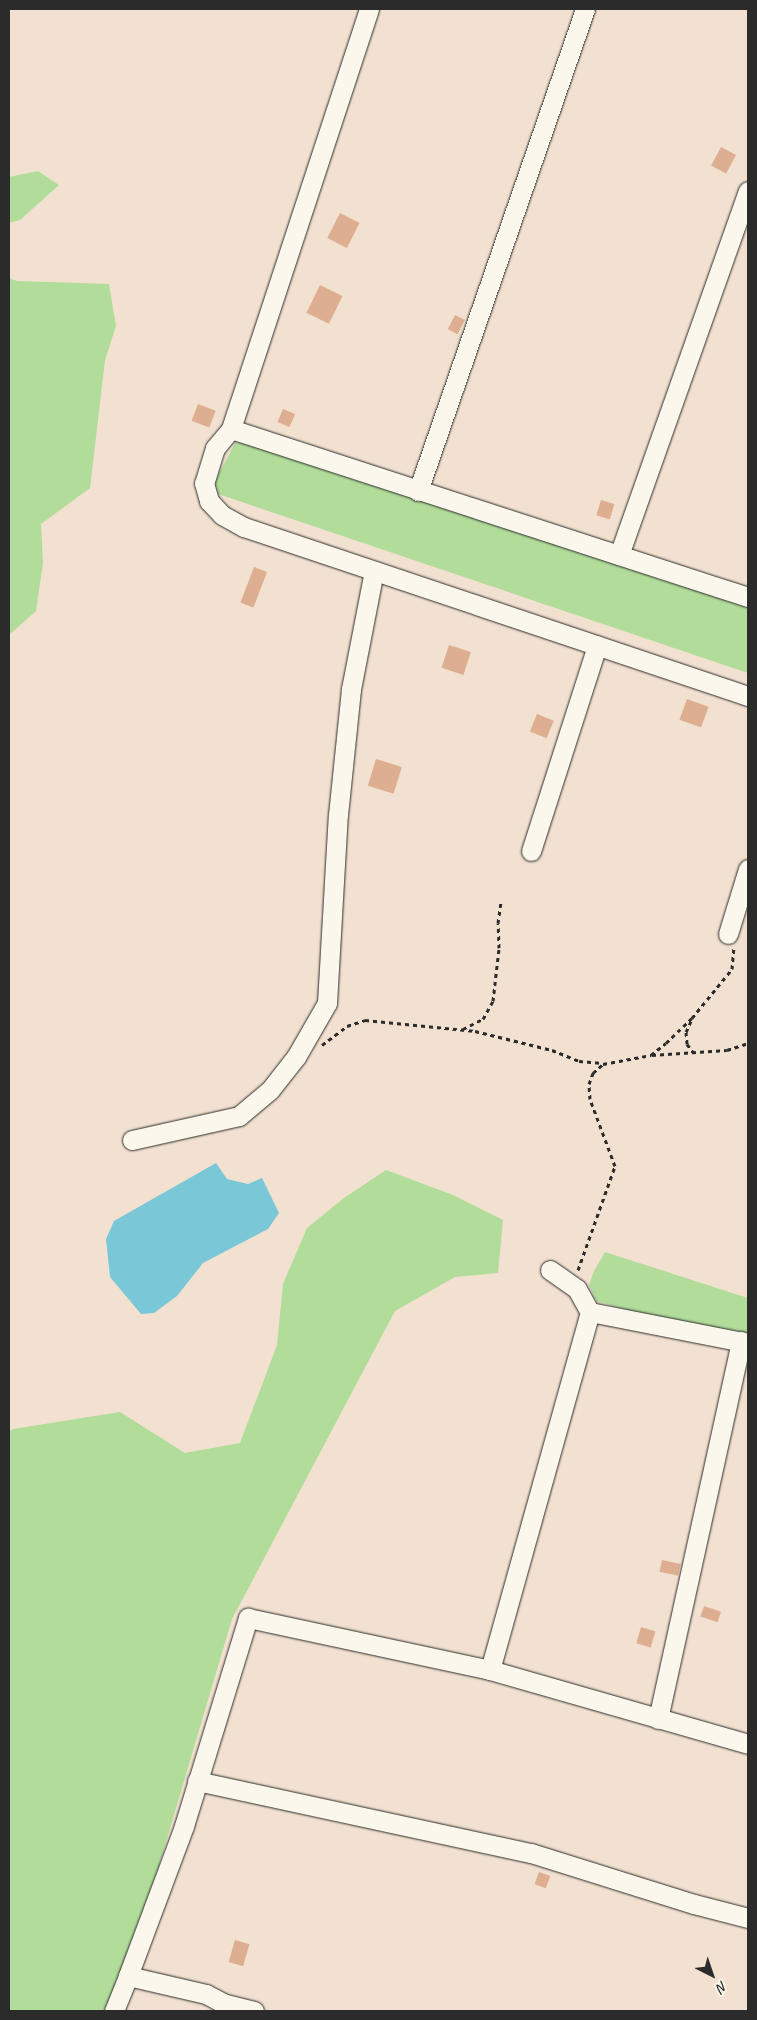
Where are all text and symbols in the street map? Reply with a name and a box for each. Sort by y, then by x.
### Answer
north arrow [687,1950,737,2000]
text: N [713,1977,731,1996]

